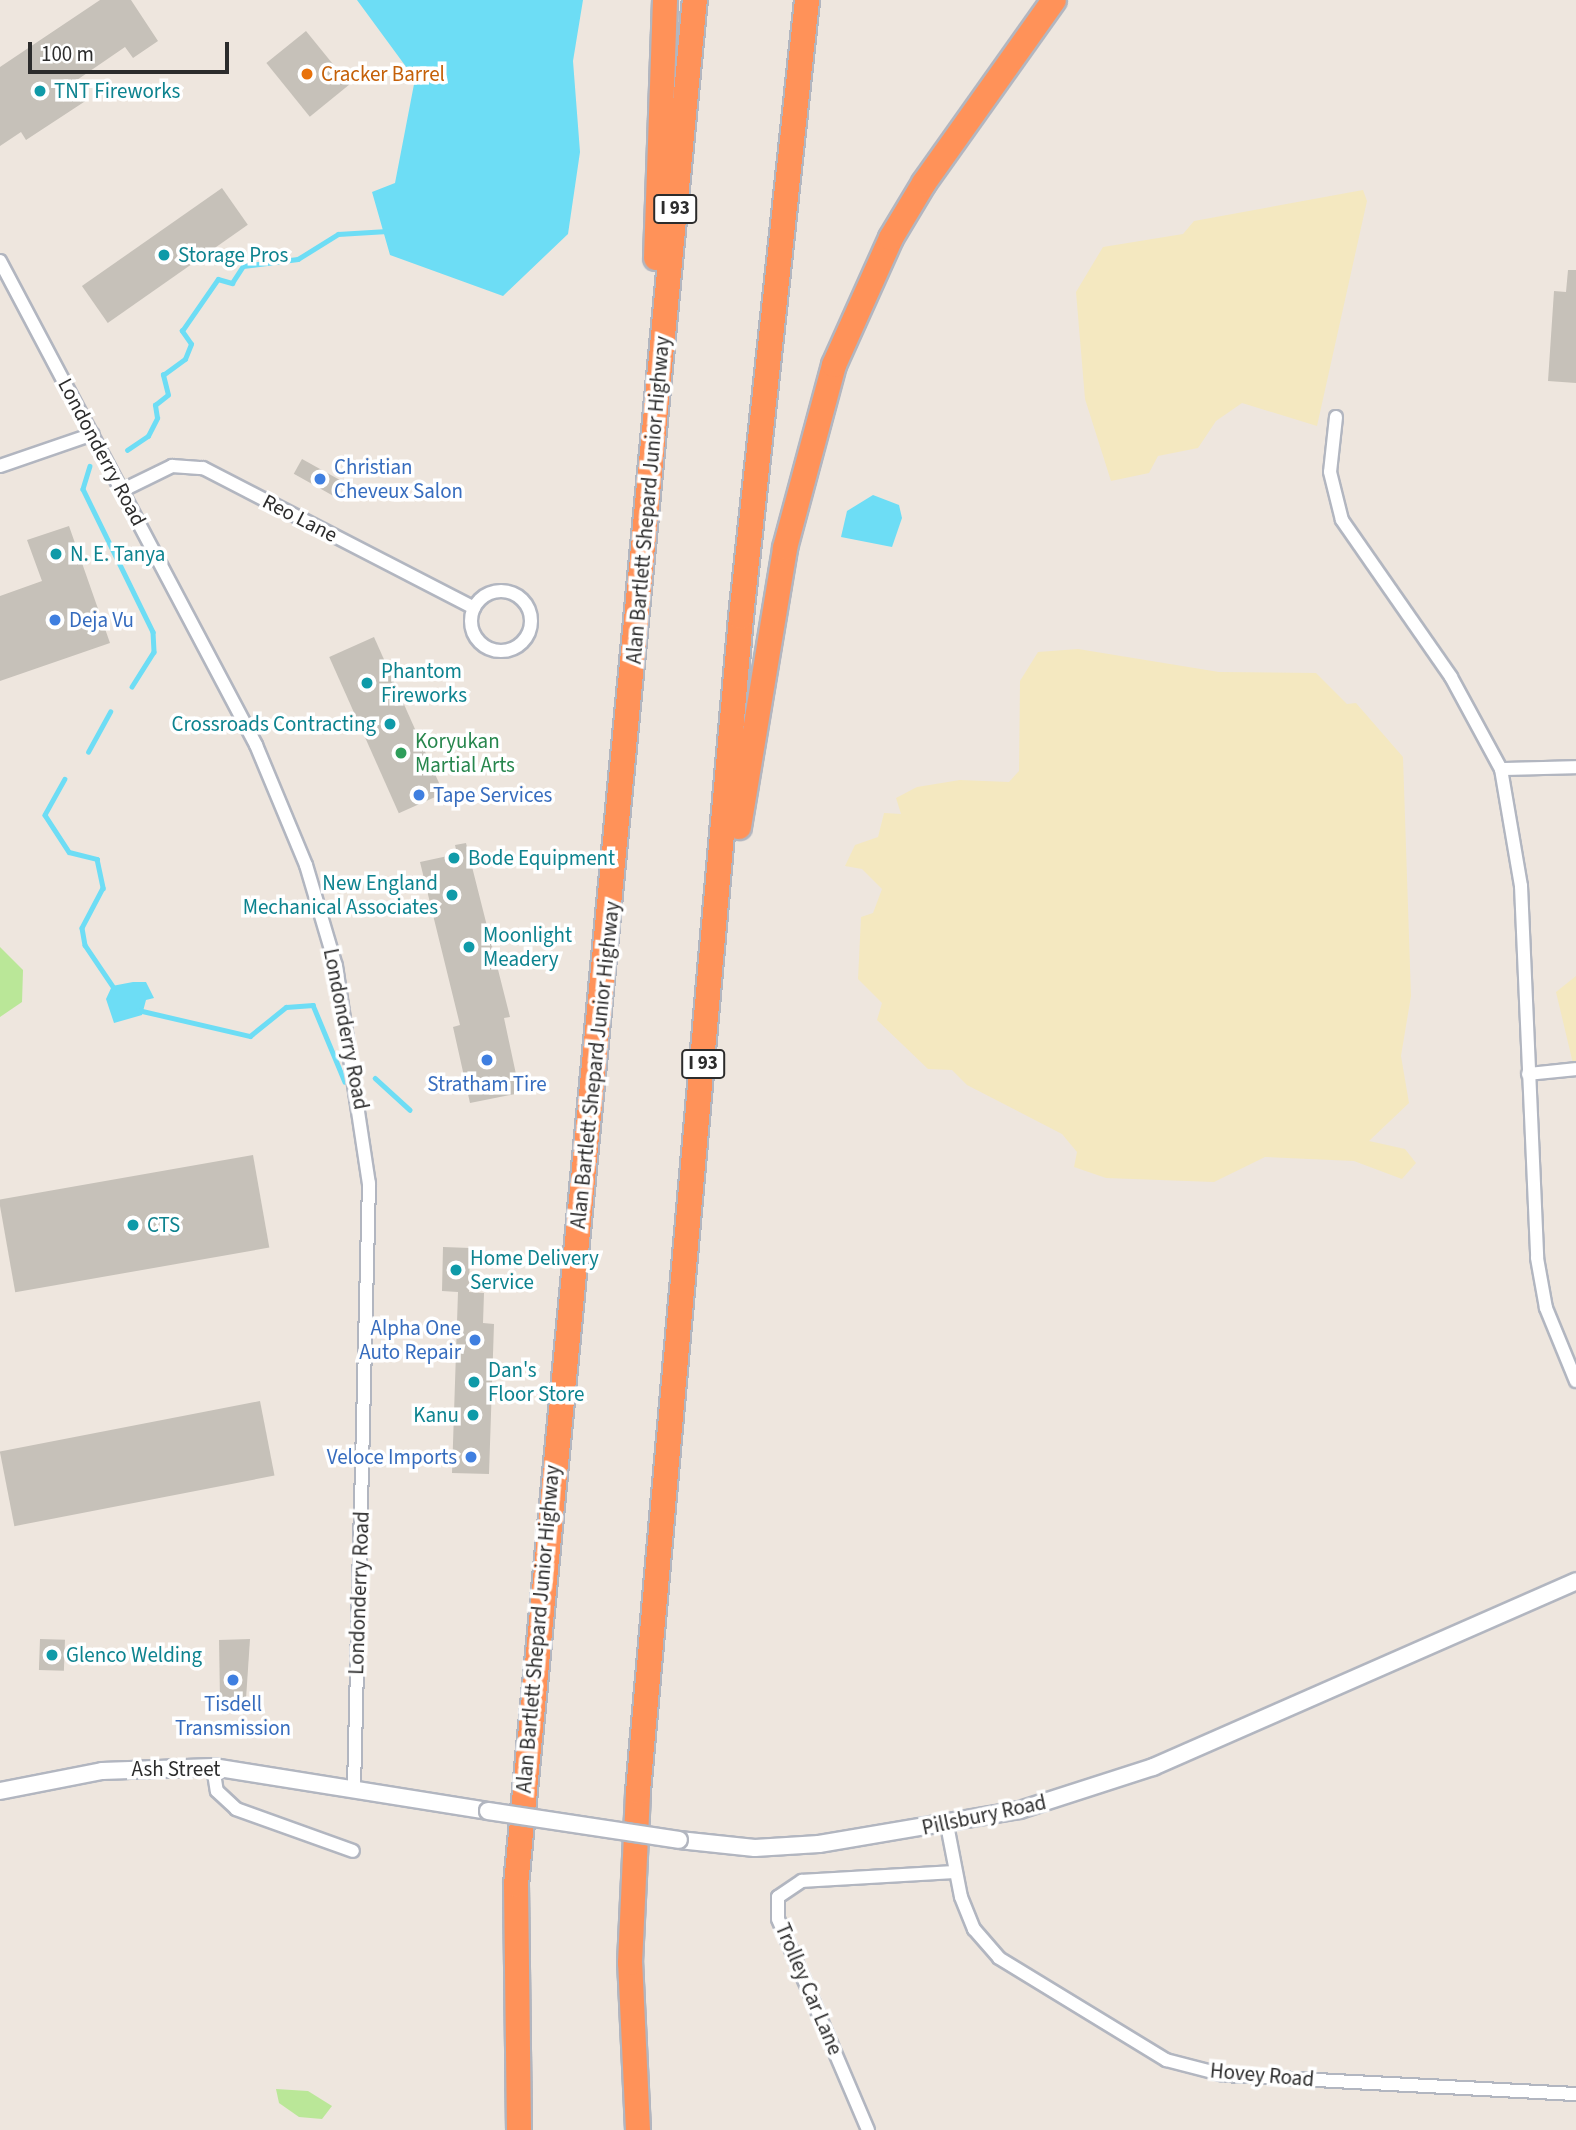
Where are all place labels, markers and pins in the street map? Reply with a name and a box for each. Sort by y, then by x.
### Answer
place label: Cracker Barrel [321,61,445,87]
marker: Cracker Barrel [299,66,315,82]
place label: TNT Fireworks [54,78,180,104]
marker: TNT Fireworks [32,83,48,99]
place label: Storage Pros [178,242,288,268]
marker: Storage Pros [156,247,172,263]
place label: Christian Cheveux Salon [334,454,463,504]
marker: Christian Cheveux Salon [312,471,328,487]
place label: N. E. Tanya [70,541,165,567]
marker: N. E. Tanya [48,546,64,562]
place label: Deja Vu [69,607,134,633]
marker: Deja Vu [47,612,63,628]
place label: Phantom Fireworks [381,658,467,708]
marker: Phantom Fireworks [359,675,375,691]
place label: Crossroads Contracting [172,711,376,737]
marker: Crossroads Contracting [382,716,398,732]
place label: Koryukan Martial Arts [415,728,515,778]
marker: Koryukan Martial Arts [393,745,409,761]
place label: Tape Services [433,782,552,808]
marker: Tape Services [411,787,427,803]
place label: Bode Equipment [468,845,615,871]
marker: Bode Equipment [446,850,462,866]
place label: New England Mechanical Associates [243,870,438,920]
marker: New England Mechanical Associates [444,887,460,903]
place label: Moonlight Meadery [483,922,572,972]
marker: Moonlight Meadery [461,939,477,955]
marker: Stratham Tire [479,1052,495,1068]
place label: Stratham Tire [427,1071,547,1097]
place label: CTS [147,1212,180,1238]
marker: CTS [125,1217,141,1233]
place label: Home Delivery Service [470,1245,599,1295]
marker: Home Delivery Service [448,1262,464,1278]
place label: Alpha One Auto Repair [359,1315,461,1365]
marker: Alpha One Auto Repair [467,1332,483,1348]
place label: Dan's Floor Store [488,1357,584,1407]
marker: Dan's Floor Store [466,1374,482,1390]
place label: Kanu [413,1402,459,1428]
marker: Kanu [465,1407,481,1423]
place label: Veloce Imports [327,1444,457,1470]
marker: Veloce Imports [463,1449,479,1465]
place label: Glenco Welding [66,1642,202,1668]
marker: Glenco Welding [44,1647,60,1663]
marker: Tisdell Transmission [225,1672,241,1688]
place label: Tisdell Transmission [175,1691,291,1741]

